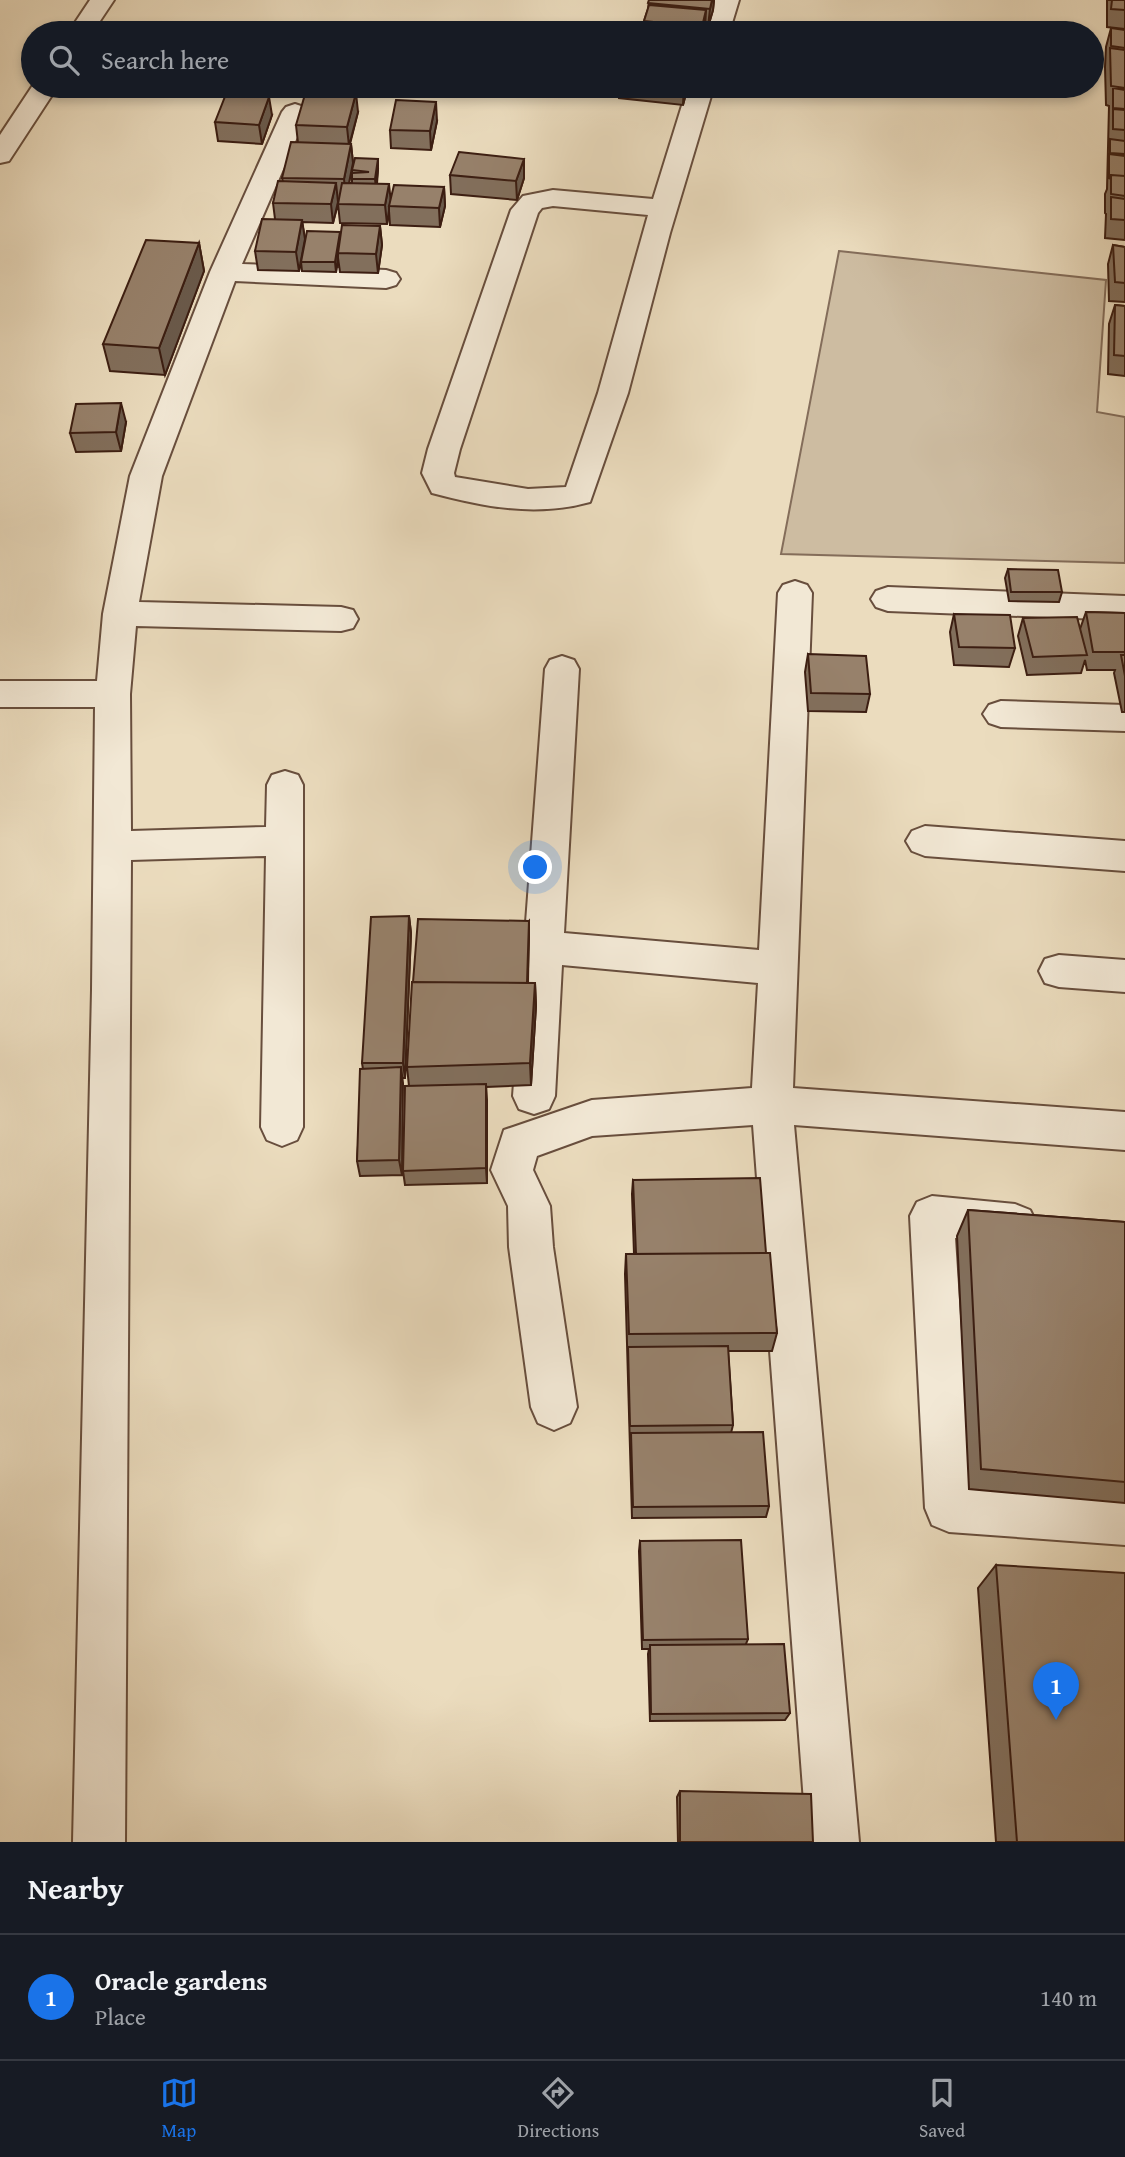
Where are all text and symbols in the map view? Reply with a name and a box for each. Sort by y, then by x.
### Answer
search box [21,21,1104,98]
text: Search here [101,40,229,79]
icon: search [45,41,83,79]
your location [518,850,552,884]
pin: 1 [1033,1662,1079,1720]
text: Nearby [28,1866,124,1910]
text: Oracle gardens [95,1961,268,2000]
text: 1 [45,1981,57,2014]
text: 140 m [1040,1981,1097,2014]
text: Place [95,2000,146,2033]
tab: Map [160,2074,198,2144]
tab: Directions [518,2074,599,2144]
tab: Saved [919,2074,965,2144]

